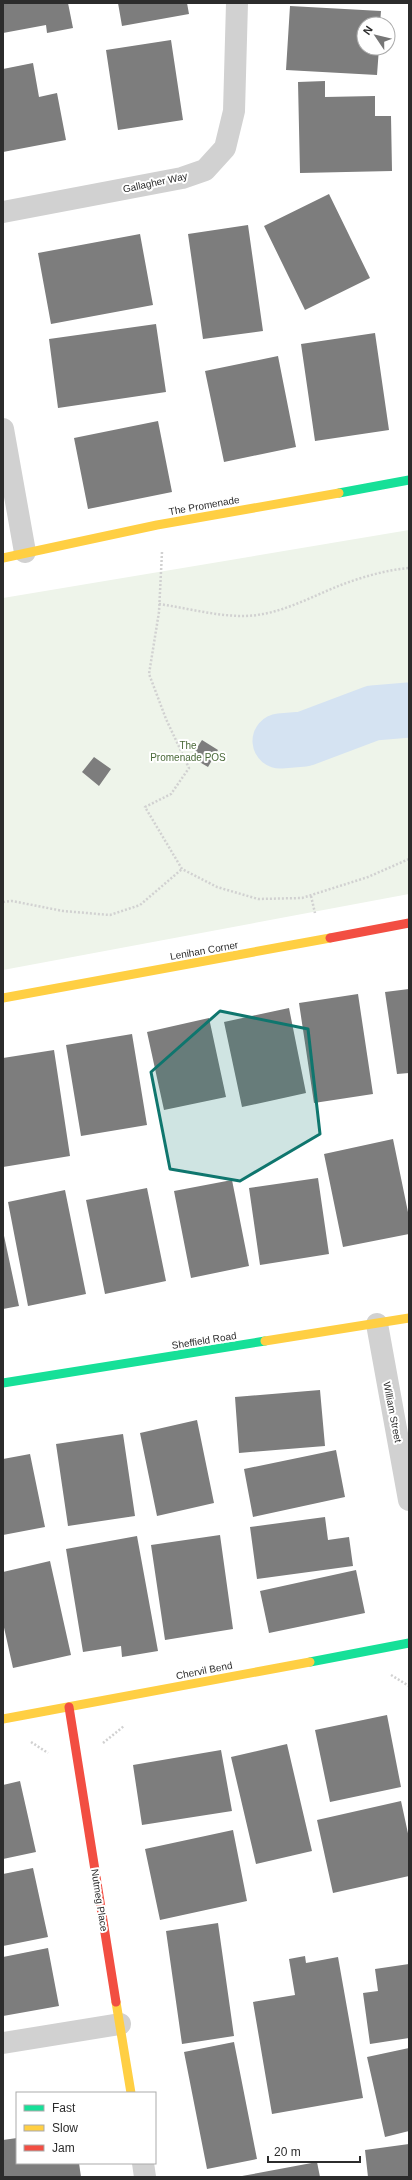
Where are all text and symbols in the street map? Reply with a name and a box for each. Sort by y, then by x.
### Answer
north arrow [356,16,396,56]
text: N [361,24,375,37]
street label: Gallagher Way [122,170,188,195]
street label: The Promenade [168,494,241,517]
park label: The Promenade POS [150,740,226,763]
street label: Lenihan Corner [169,939,240,962]
street label: Sheffield Road [171,1330,237,1351]
street label: William Street [381,1381,404,1444]
street label: Chervil Bend [175,1660,233,1681]
street label: Nutmeg Place [89,1868,110,1932]
legend [16,2092,156,2164]
text: Fast [52,2101,76,2115]
text: Slow [52,2121,78,2135]
scale bar [268,2138,360,2164]
text: Jam [52,2141,75,2155]
text: 20 m [274,2145,301,2159]

